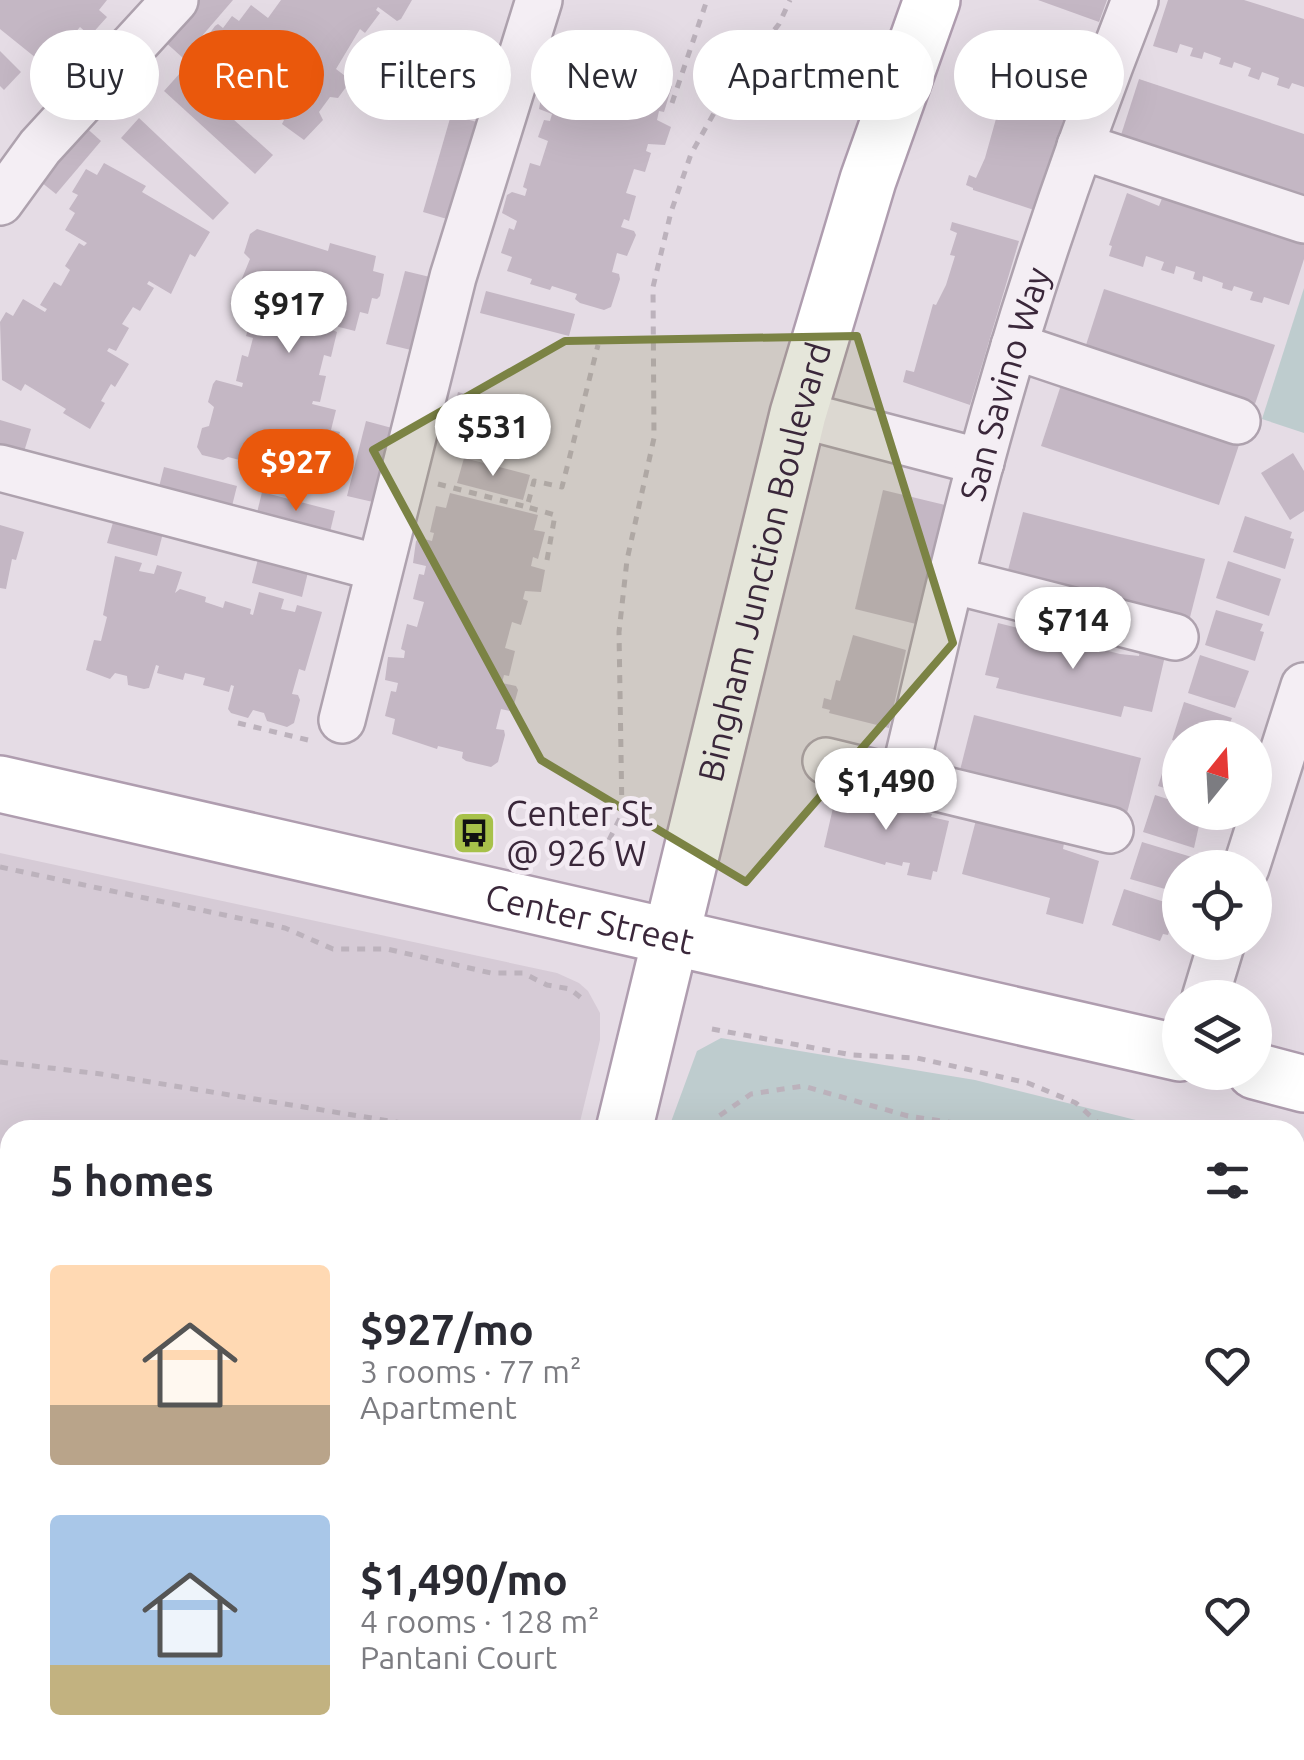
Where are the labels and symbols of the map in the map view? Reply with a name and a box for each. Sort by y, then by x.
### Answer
street label: San Savino Way [951,262,1058,505]
pin: $917 [230,271,348,356]
street label: Bingham Junction Boulevard [689,338,838,786]
pin: $531 [434,394,552,479]
pin: $927 [237,429,355,514]
pin: $714 [1014,587,1132,672]
north arrow [1162,720,1272,830]
pin: $1,490 [805,748,967,833]
place label: Center St @ 926 W [506,793,653,873]
bus stop icon: Center St @ 926 W [451,810,497,856]
street label: Center Street [482,875,698,962]

